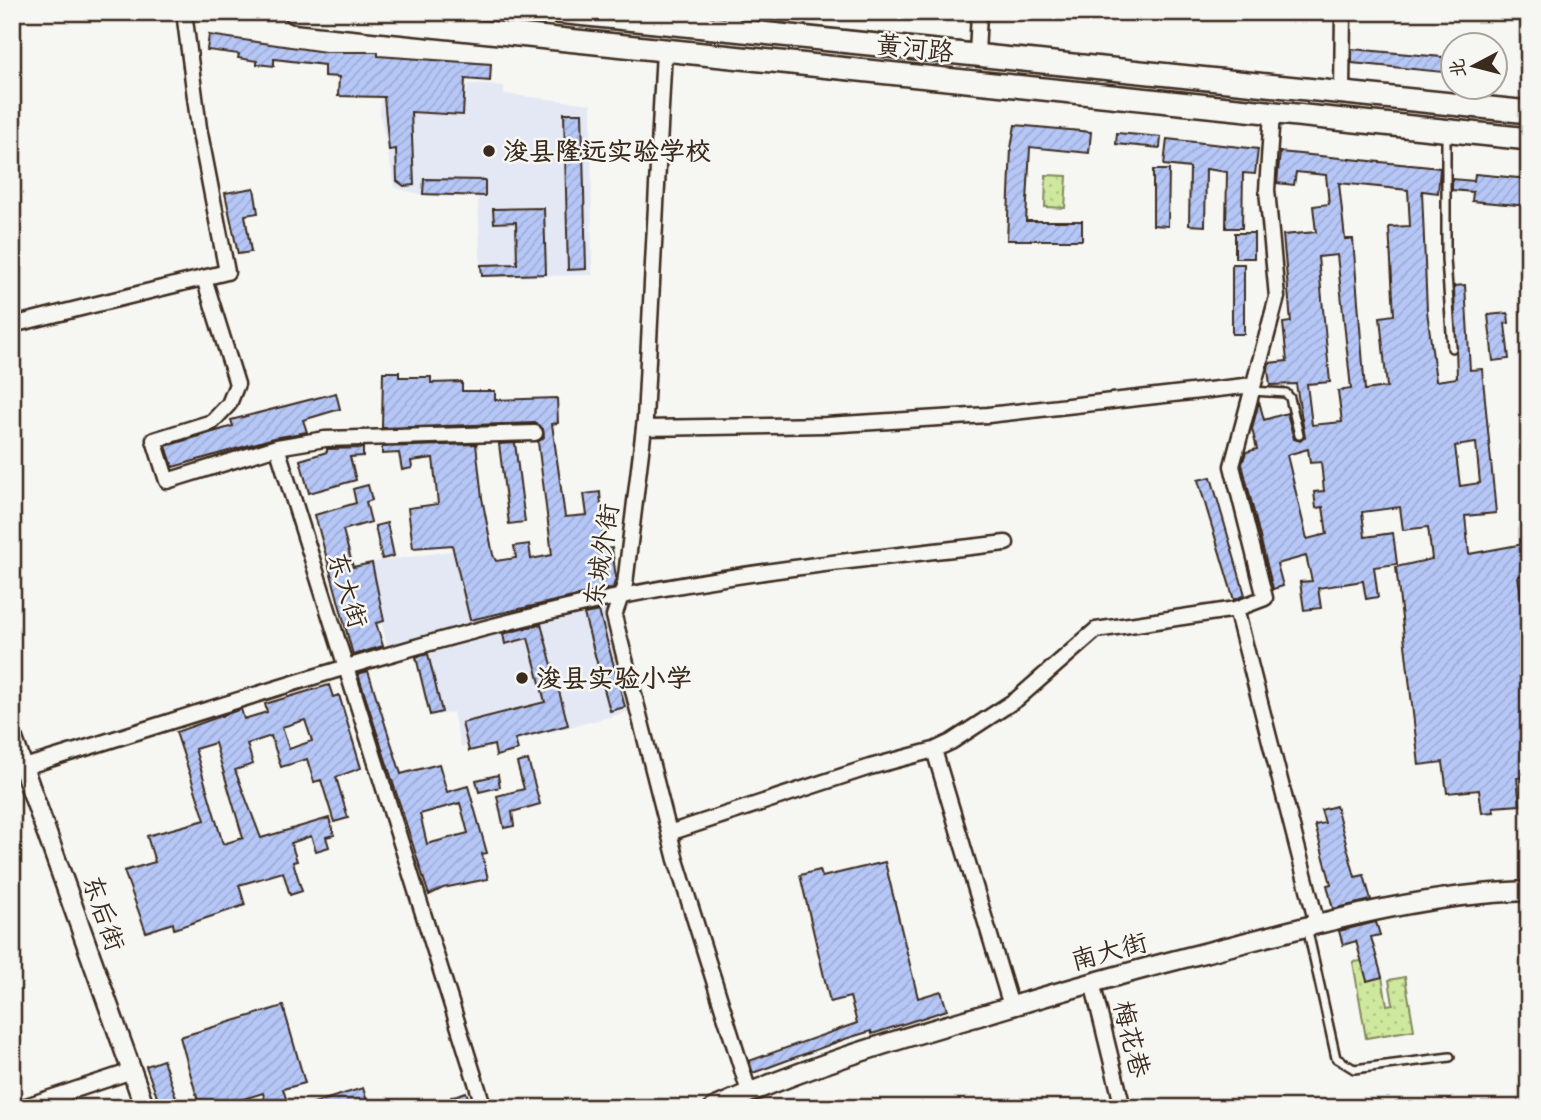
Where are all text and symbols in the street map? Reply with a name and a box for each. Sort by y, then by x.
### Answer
street label: 黄河路 [874,31,955,72]
north arrow [1440,32,1510,102]
text: 北 [1448,57,1473,78]
place label: 浚县隆远实验学校 [503,138,711,171]
marker: 浚县隆远实验学校 [481,143,497,159]
street label: 东城外街 [580,502,629,609]
street label: 东大街 [317,549,372,633]
place label: 浚县实验小学 [536,665,692,698]
marker: 浚县实验小学 [514,670,530,686]
street label: 东后街 [72,872,129,956]
street label: 南大街 [1068,928,1152,980]
street label: 梅花巷 [1103,998,1154,1082]

